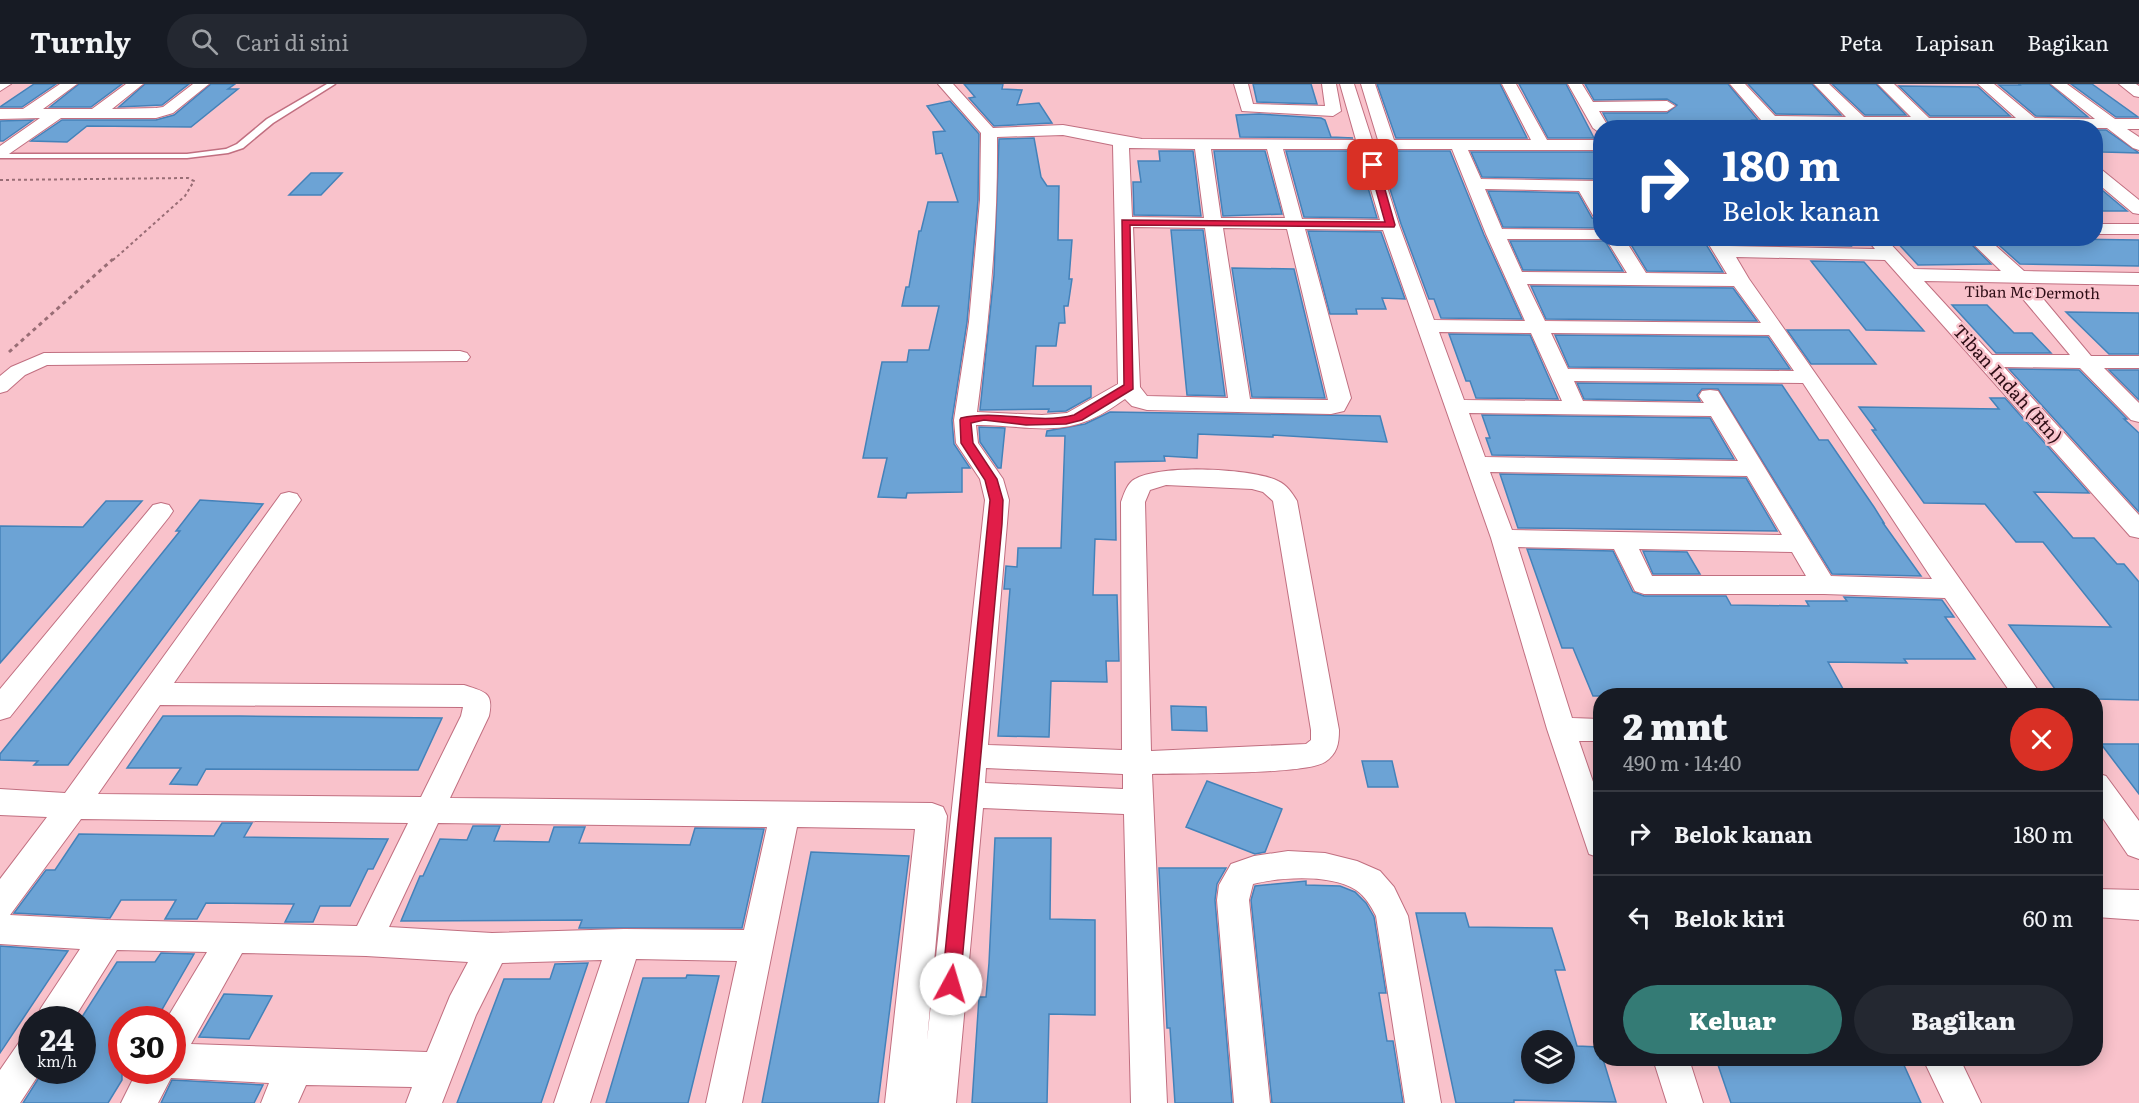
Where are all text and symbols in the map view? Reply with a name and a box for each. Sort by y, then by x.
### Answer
search box [167,14,587,68]
text: Turnly [30,20,131,62]
icon: search [188,25,221,58]
text: Cari di sini [236,25,349,58]
text: Peta [1840,26,1882,57]
text: Lapisan [1915,26,1994,57]
text: Bagikan [2027,26,2109,57]
text: 180 m [1722,132,1840,194]
pin [1347,139,1398,190]
icon: right [1623,144,1701,222]
icon: arrive [1356,148,1389,181]
text: Belok kanan [1722,189,1880,229]
street label: Tiban Mc Dermoth [1964,279,2100,304]
street label: Tiban Indah (Btn) [1947,317,2069,449]
text: 2 mnt [1623,698,1728,751]
button: close [2010,708,2073,771]
text: 490 m · 14:40 [1623,747,1741,777]
icon: right [1623,817,1656,850]
text: Belok kanan [1674,817,1812,850]
text: 180 m [2013,817,2073,850]
icon: left [1623,901,1656,934]
text: Belok kiri [1674,901,1785,934]
text: 60 m [2023,901,2073,934]
position arrow [919,952,983,1016]
button: Keluar [1623,985,1842,1054]
button: Bagikan [1854,985,2073,1054]
speed limit sign: 30 [108,1006,186,1084]
text: 24 [40,1016,74,1060]
map controls [1521,1030,1575,1084]
button: layers [1521,1030,1575,1084]
text: km/h [37,1049,77,1072]

